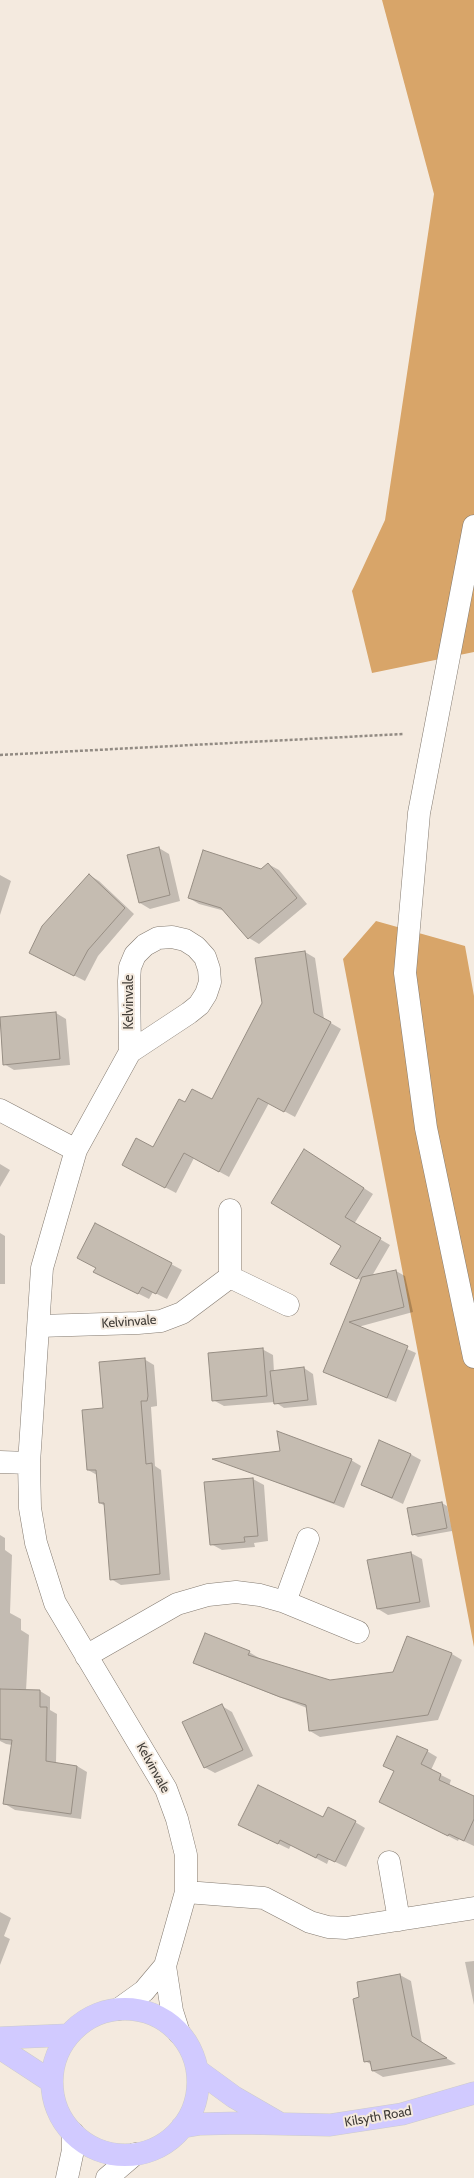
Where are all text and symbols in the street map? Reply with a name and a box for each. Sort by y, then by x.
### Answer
street label: Kelvinvale [121,974,137,1030]
street label: Kelvinvale [101,1312,157,1332]
street label: Kelvinvale [133,1740,173,1796]
street label: Kilsyth Road [343,2103,413,2131]

